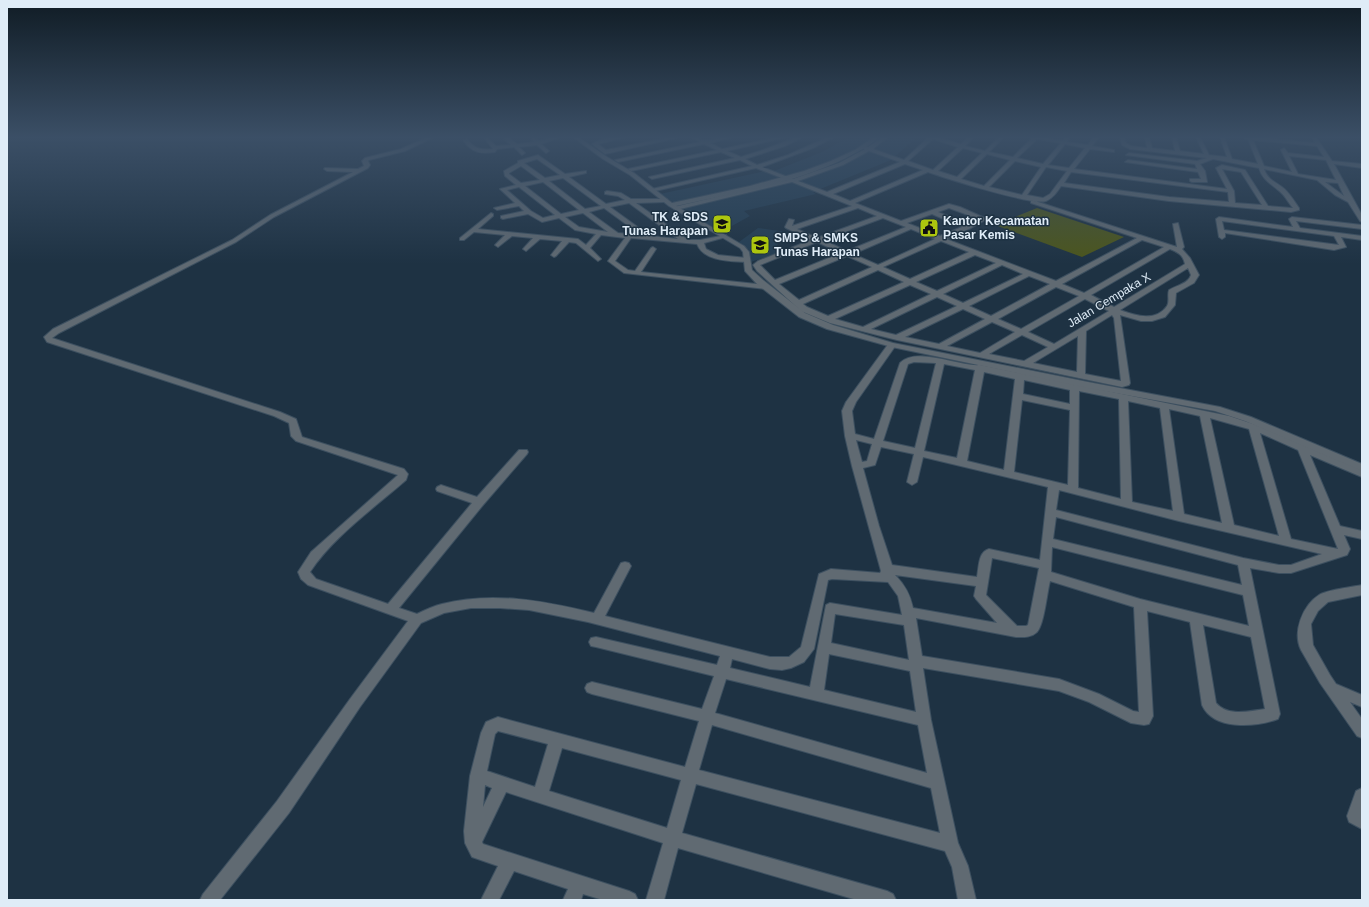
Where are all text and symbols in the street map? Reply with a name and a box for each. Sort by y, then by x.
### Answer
place label: TK & SDS Tunas Harapan [622,210,708,238]
school or university icon: TK & SDS Tunas Harapan [711,213,733,235]
place label: Kantor Kecamatan Pasar Kemis [943,214,1049,242]
public building icon: Kantor Kecamatan Pasar Kemis [918,217,940,239]
place label: SMPS & SMKS Tunas Harapan [774,231,860,259]
school or university icon: SMPS & SMKS Tunas Harapan [749,234,771,256]
street label: Jalan Cempaka X [1065,270,1153,330]

